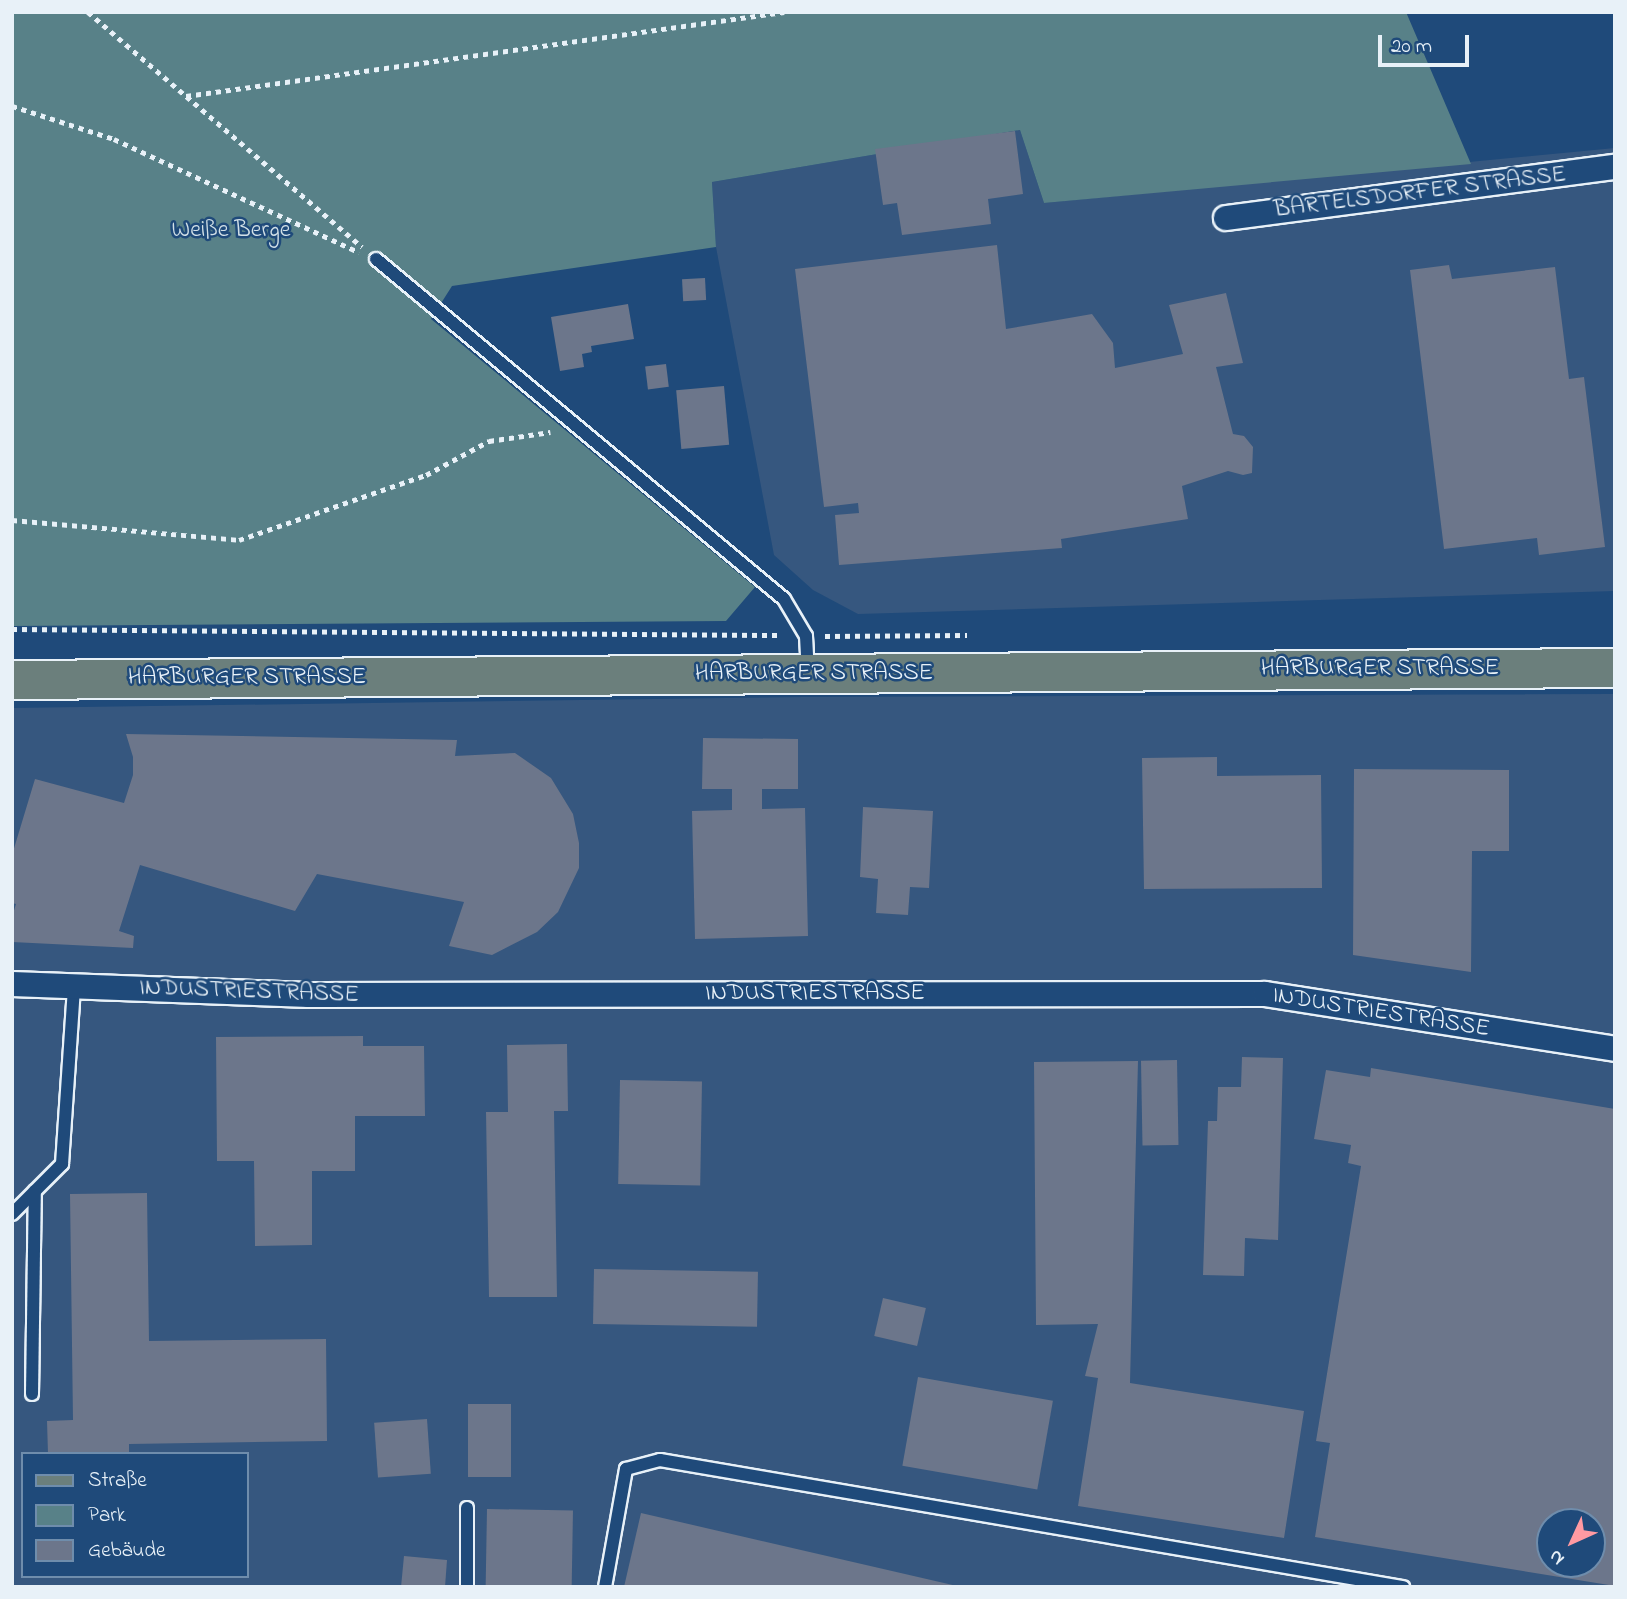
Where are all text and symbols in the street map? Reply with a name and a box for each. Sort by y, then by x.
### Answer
scale bar [1382,21,1473,65]
text: 20 m [1391,32,1432,62]
street label: BARTELSDORFER STRASSE [1272,161,1568,225]
park label: Weiße Berge [172,217,290,245]
street label: HARBURGER STRASSE [1261,655,1499,683]
street label: HARBURGER STRASSE [695,660,933,688]
street label: HARBURGER STRASSE [128,664,366,692]
street label: INDUSTRIESTRASSE [139,974,359,1010]
street label: INDUSTRIESTRASSE [705,980,925,1008]
street label: INDUSTRIESTRASSE [1270,982,1492,1044]
legend [21,1452,248,1578]
text: Straße [88,1466,147,1496]
text: Park [88,1501,126,1531]
north arrow [1536,1508,1606,1578]
text: Gebäude [88,1536,165,1566]
text: N [1543,1543,1571,1571]

